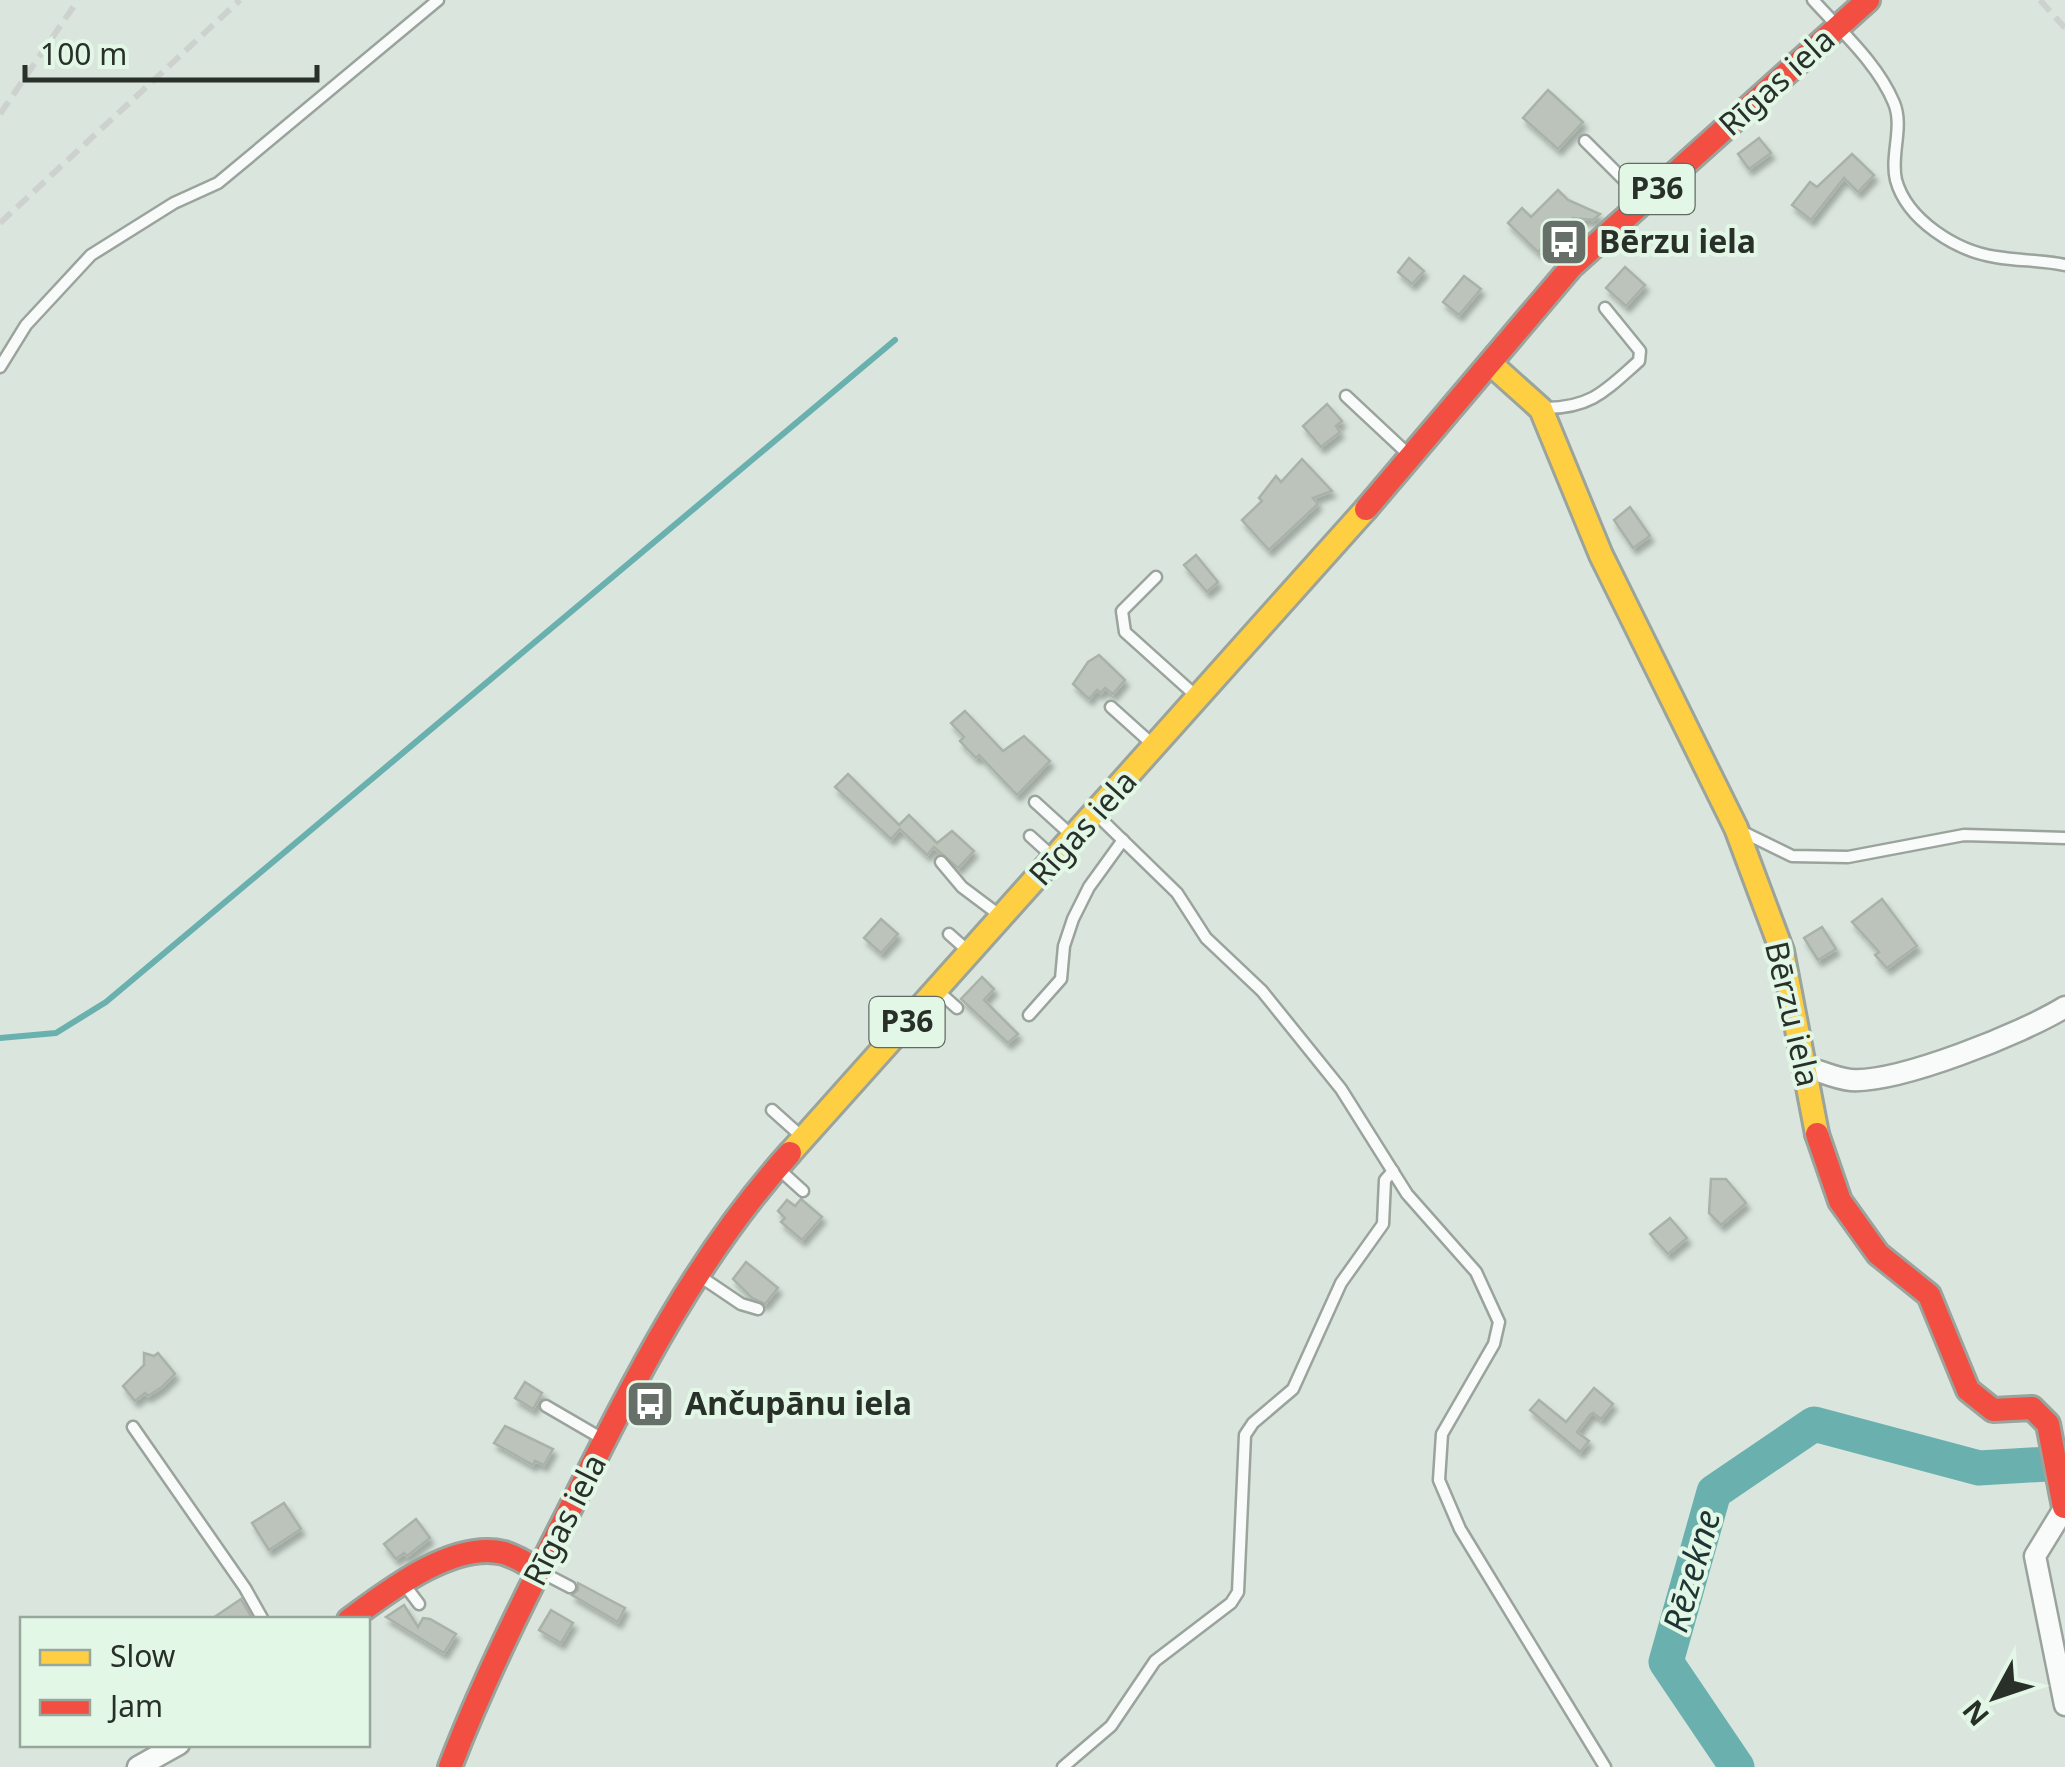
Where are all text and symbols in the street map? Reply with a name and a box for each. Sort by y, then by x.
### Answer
street label: Rīgas iela [1709,17,1843,144]
scale bar [25,20,318,82]
text: 100 m [40,33,127,74]
road number: P36 [1620,164,1694,214]
bus stop icon: Bērzu iela [1538,216,1590,268]
place label: Bērzu iela [1599,219,1756,262]
street label: Rīgas iela [1018,760,1145,894]
street label: Bērzu iela [1756,937,1831,1090]
road number: P36 [870,997,944,1047]
bus stop icon: Ančupānu iela [624,1378,676,1430]
place label: Ančupānu iela [685,1381,912,1424]
street label: Rīgas iela [512,1446,615,1592]
water label: Rēzekne [1651,1504,1730,1637]
legend [20,1617,370,1747]
text: Slow [110,1635,176,1676]
north arrow [1945,1647,2045,1747]
text: Jam [107,1685,163,1726]
text: N [1953,1693,1997,1735]

